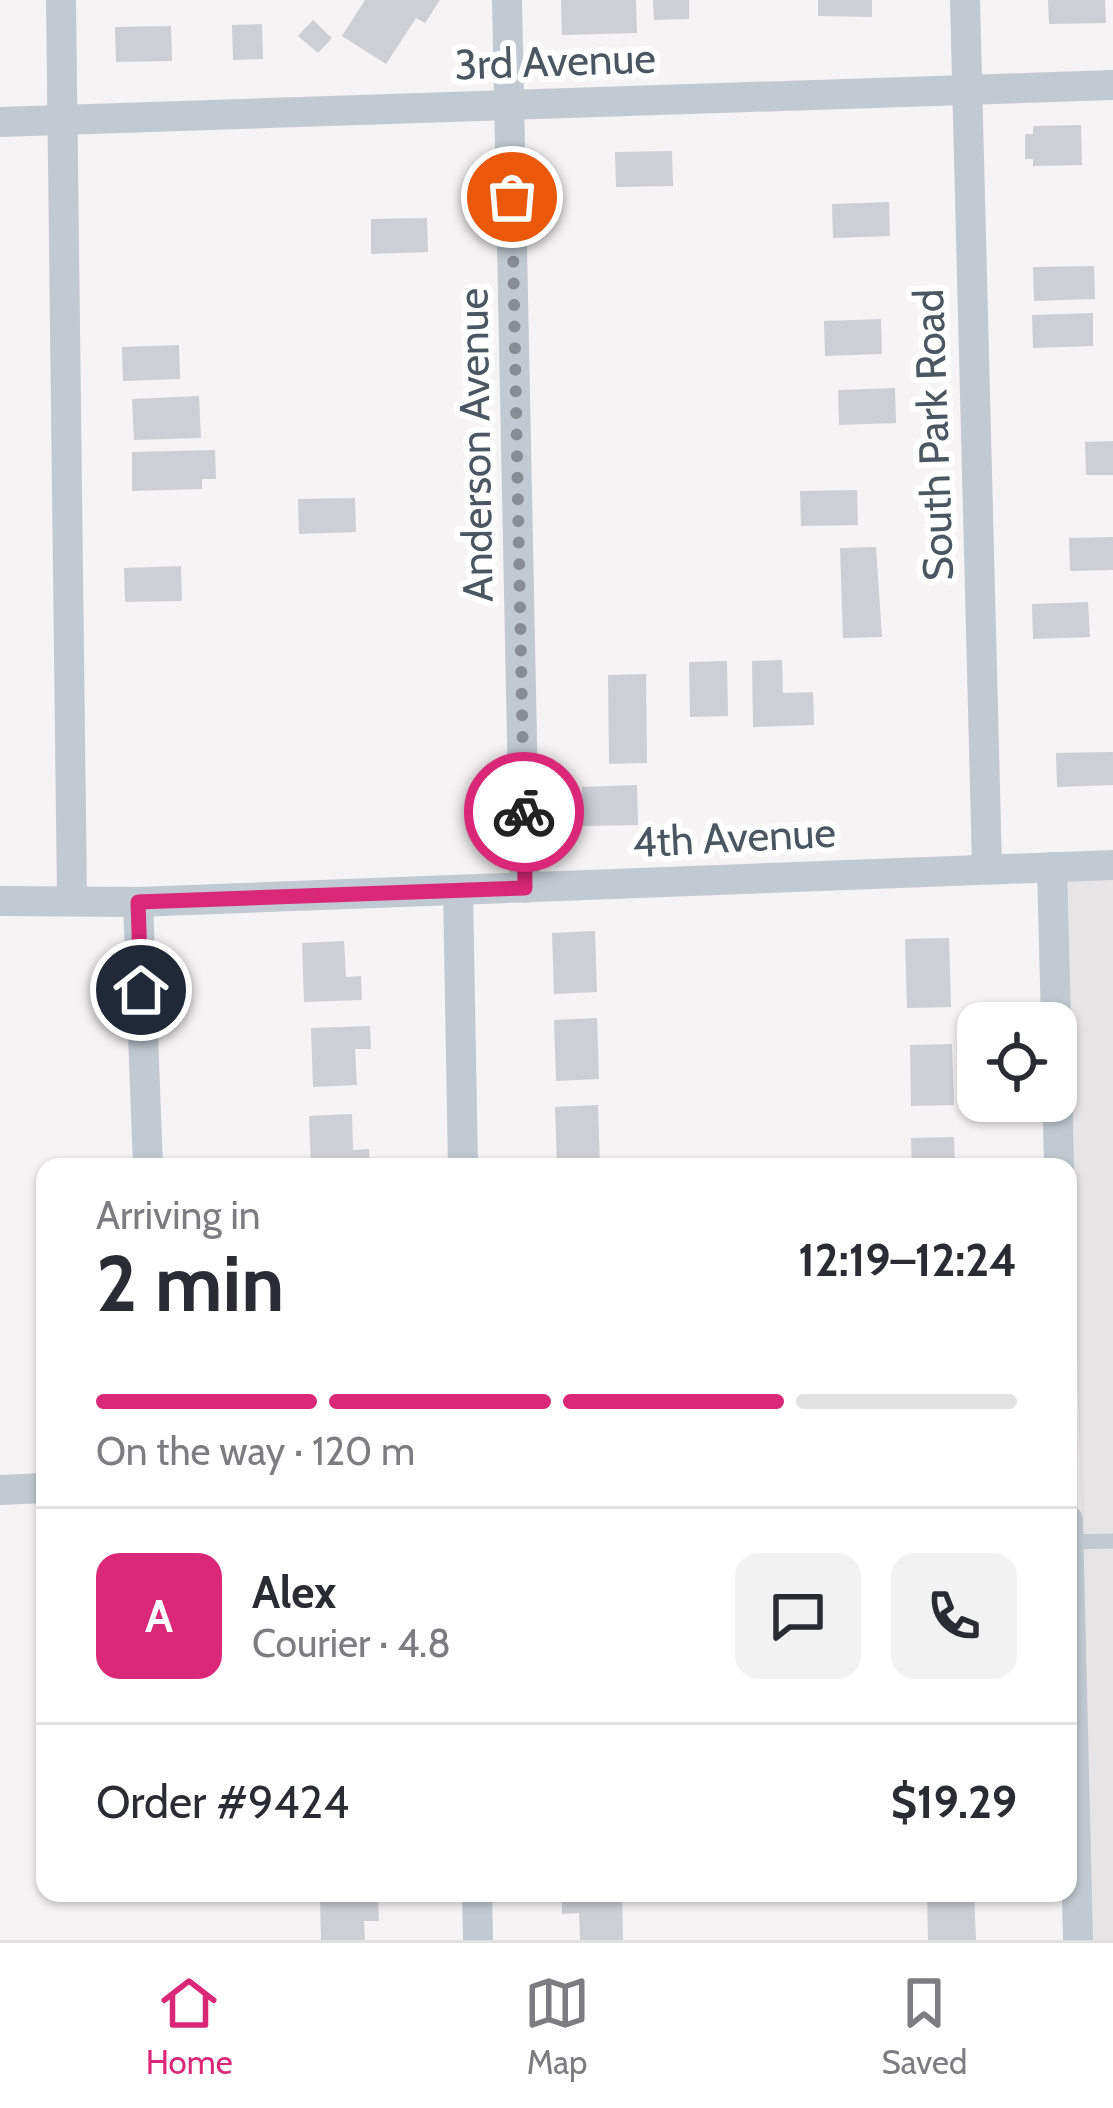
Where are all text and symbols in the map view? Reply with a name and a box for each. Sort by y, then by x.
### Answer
street label: 3rd Avenue [453,32,657,90]
pin [461,146,563,248]
icon: bag [479,164,545,230]
street label: Anderson Avenue [446,288,504,602]
street label: South Park Road [902,288,964,582]
courier [464,752,584,872]
icon: bike [491,779,557,845]
street label: 4th Avenue [631,806,837,868]
pin [90,939,192,1041]
icon: home [108,957,174,1023]
map controls [957,1002,1077,1122]
button: locate [957,1002,1077,1122]
text: Arriving in [96,1191,260,1239]
text: 12:19–12:24 [798,1233,1017,1287]
text: 2 min [96,1236,284,1331]
text: On the way · 120 m [96,1427,415,1475]
button: chat [735,1553,861,1679]
button: phone [891,1553,1017,1679]
text: Alex [252,1565,336,1619]
text: A [145,1589,173,1643]
text: Courier · 4.8 [252,1619,451,1667]
text: Order #9424 [96,1775,349,1829]
text: $19.29 [891,1775,1017,1829]
tab: Home [146,1970,233,2082]
tab: Map [524,1970,590,2082]
tab: Saved [882,1970,967,2082]

